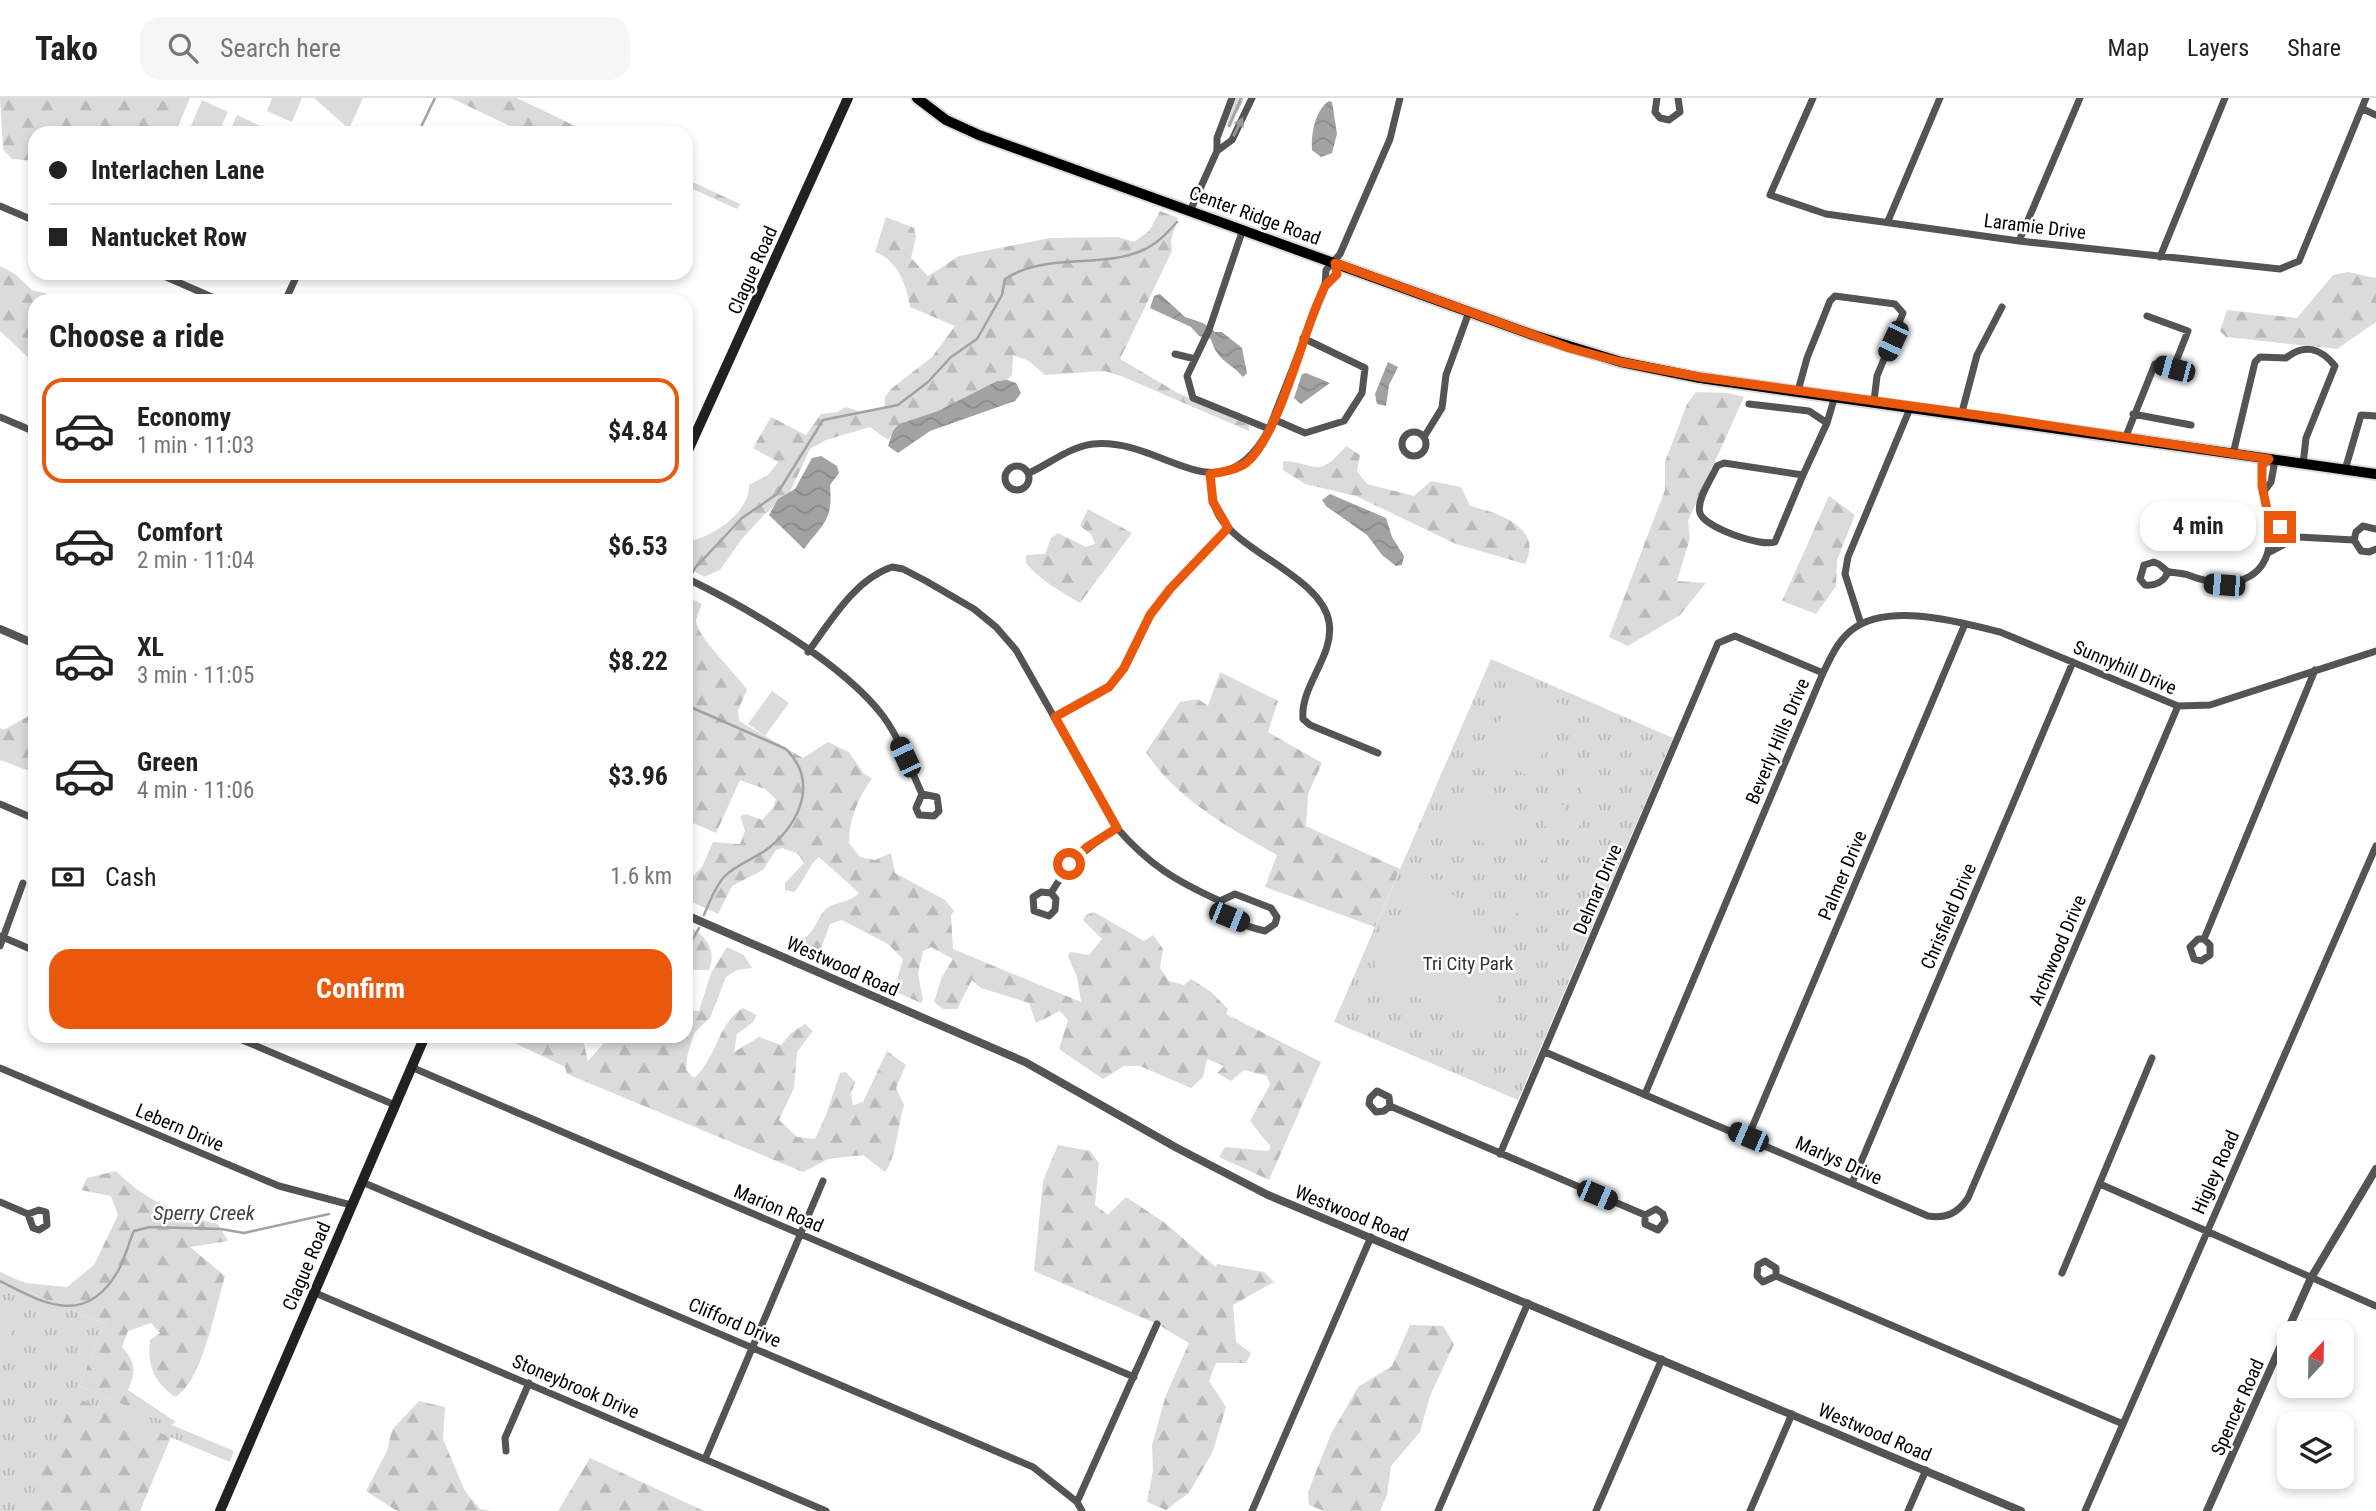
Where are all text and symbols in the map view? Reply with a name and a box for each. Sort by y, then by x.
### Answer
search box [140,17,630,80]
text: Tako [35,29,98,68]
icon: search [164,29,202,67]
text: Search here [220,33,341,63]
text: Map [2108,34,2149,62]
text: Layers [2187,34,2249,62]
text: Share [2287,34,2341,62]
one-way arrow [1232,117,1244,137]
text: Interlachen Lane [91,155,265,185]
street label: Center Ridge Road [1186,181,1324,250]
street label: Laramie Drive [1983,209,2087,244]
text: Nantucket Row [91,222,247,252]
street label: Clague Road [723,222,782,318]
text: Choose a ride [49,317,224,355]
car [1875,318,1912,364]
car [2151,353,2198,385]
icon: car [53,399,116,462]
text: Economy [137,402,231,432]
text: $4.84 [608,416,668,446]
text: 1 min · 11:03 [137,432,254,459]
callout: 4 min [2140,502,2256,551]
route end [2264,511,2296,543]
text: 4 min [2172,513,2224,540]
icon: car [53,514,116,577]
text: Comfort [137,517,223,547]
text: $6.53 [608,531,668,561]
text: 2 min · 11:04 [137,547,254,574]
car [2203,573,2246,597]
icon: car [53,629,116,692]
text: XL [137,632,164,662]
street label: Sunnyhill Drive [2070,635,2180,700]
text: $8.22 [608,646,668,676]
text: 3 min · 11:05 [137,662,254,689]
street label: Beverly Hills Drive [1741,675,1814,807]
car [887,734,924,780]
icon: car [53,744,116,807]
text: Green [137,747,198,777]
text: $3.96 [608,761,668,791]
text: 4 min · 11:06 [137,777,254,804]
street label: Palmer Drive [1813,827,1872,923]
street label: Delmar Drive [1568,841,1627,938]
route start [1053,848,1085,880]
icon: cash [49,858,87,896]
street label: Chrisfield Drive [1916,860,1981,973]
text: Cash [105,862,157,892]
text: 1.6 km [610,863,672,890]
street label: Archwood Drive [2024,891,2091,1009]
car [1206,899,1253,935]
street label: Westwood Road [783,931,903,1002]
button: Confirm [49,949,672,1029]
park label: Tri City Park [1423,952,1514,975]
street label: Lebern Drive [132,1099,227,1156]
car [1725,1119,1772,1155]
street label: Higley Road [2187,1127,2244,1218]
street label: Marlys Drive [1792,1131,1886,1190]
car [1574,1177,1621,1213]
street label: Marion Road [731,1179,827,1238]
street label: Westwood Road [1292,1180,1412,1247]
water label: Sperry Creek [153,1201,256,1225]
street label: Clague Road [277,1218,335,1314]
street label: Clifford Drive [685,1293,785,1352]
north arrow [2277,1321,2354,1398]
map controls [2277,1321,2354,1489]
street label: Stoneybrook Drive [509,1349,643,1424]
street label: Spencer Road [2206,1355,2269,1459]
street label: Westwood Road [1815,1398,1935,1467]
button: layers [2277,1412,2354,1489]

